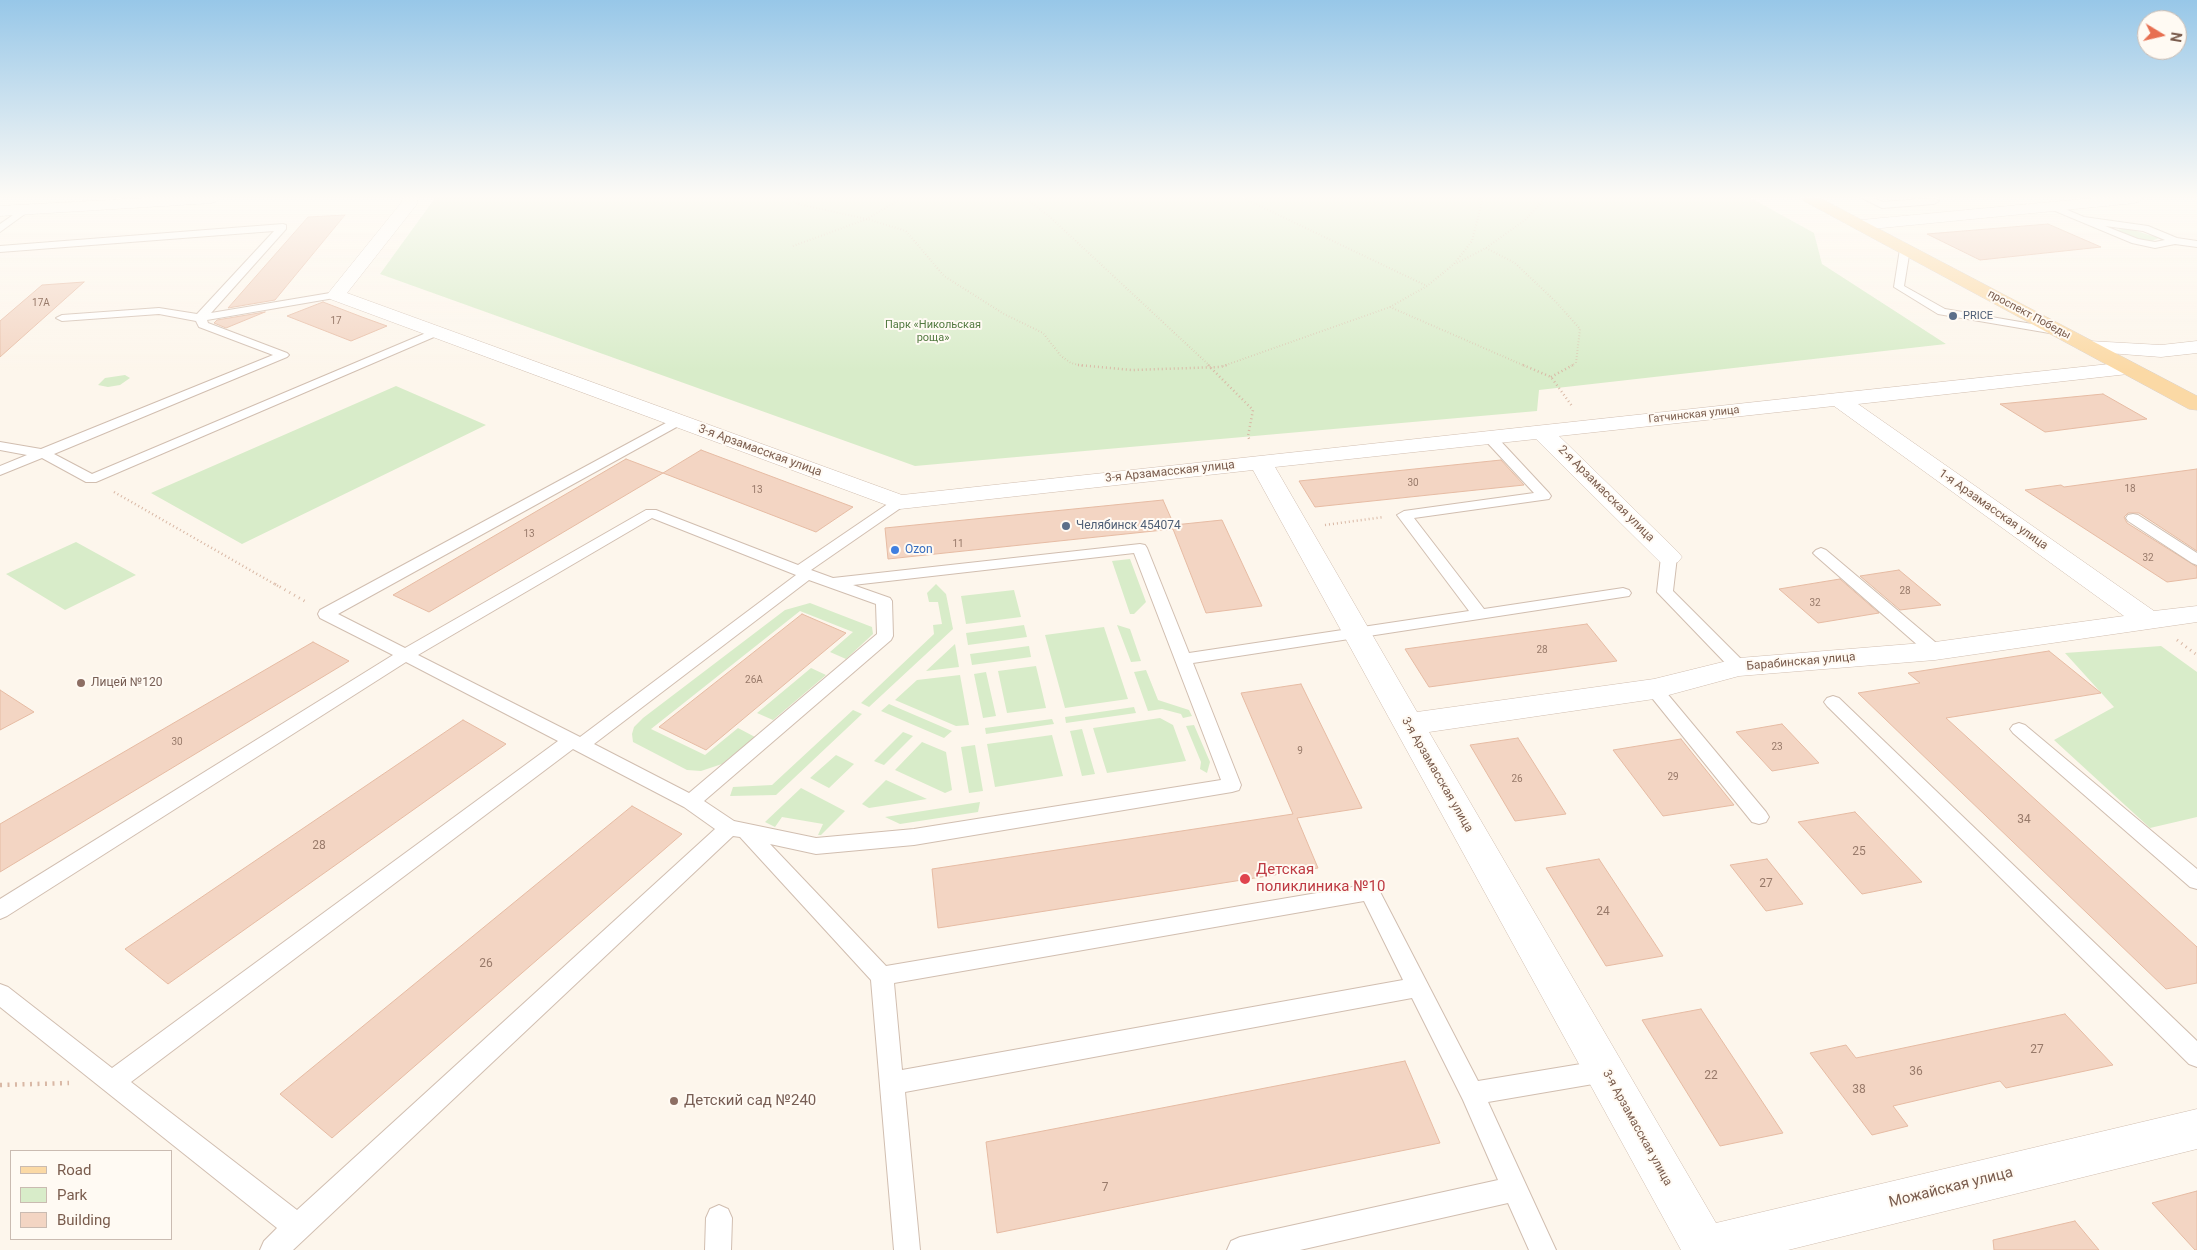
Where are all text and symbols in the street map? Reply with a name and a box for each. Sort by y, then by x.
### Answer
north arrow [2137,10,2187,60]
text: N [2167,31,2185,43]
street label: проспект Победы [1985,288,2073,342]
house number: 17А [32,297,50,309]
place label: PRICE [1963,309,1993,323]
marker: PRICE [1947,310,1959,322]
house number: 17 [330,315,342,327]
park label: Парк «Никольская роща» [885,318,981,344]
street label: Гатчинская улица [1648,404,1740,426]
street label: 3-я Арзамасская улица [696,422,824,480]
street label: 2-я Арзамасская улица [1555,443,1657,545]
street label: 3-я Арзамасская улица [1104,458,1236,486]
street label: 1-я Арзамасская улица [1935,467,2051,553]
house number: 30 [1407,477,1419,489]
house number: 18 [2124,483,2136,495]
house number: 13 [751,484,763,496]
place label: Челябинск 454074 [1076,519,1181,533]
marker: Челябинск 454074 [1060,520,1072,532]
house number: 13 [523,528,535,540]
house number: 11 [952,538,964,550]
place label: Ozon [905,543,933,557]
marker: Ozon [889,544,901,556]
house number: 32 [2142,552,2154,564]
house number: 28 [1899,585,1911,597]
house number: 32 [1809,597,1821,609]
house number: 28 [1536,644,1548,656]
street label: Барабинская улица [1746,650,1856,674]
house number: 26А [745,674,763,686]
place label: Лицей №120 [91,676,162,690]
marker: Лицей №120 [75,677,87,689]
street label: 3-я Арзамасская улица [1398,715,1476,835]
house number: 30 [171,736,183,748]
house number: 23 [1771,741,1783,753]
house number: 9 [1297,745,1303,757]
house number: 29 [1667,771,1679,783]
house number: 26 [1511,773,1523,785]
house number: 34 [2017,813,2031,827]
house number: 28 [312,839,326,853]
house number: 25 [1852,845,1866,859]
place label: Детская поликлиника №10 [1256,861,1385,896]
marker: Детская поликлиника №10 [1238,872,1252,886]
house number: 27 [1759,877,1773,891]
house number: 24 [1596,905,1610,919]
house number: 26 [479,957,493,971]
house number: 27 [2030,1043,2044,1057]
house number: 36 [1909,1065,1923,1079]
street label: 3-я Арзамасская улица [1599,1068,1675,1188]
house number: 22 [1704,1069,1718,1083]
house number: 38 [1852,1083,1866,1097]
place label: Детский сад №240 [684,1092,816,1110]
marker: Детский сад №240 [668,1095,680,1107]
legend [10,1150,172,1240]
text: Road [57,1161,91,1179]
street label: Можайская улица [1887,1164,2015,1212]
house number: 7 [1102,1181,1108,1195]
text: Park [57,1186,87,1204]
text: Building [57,1211,111,1229]

